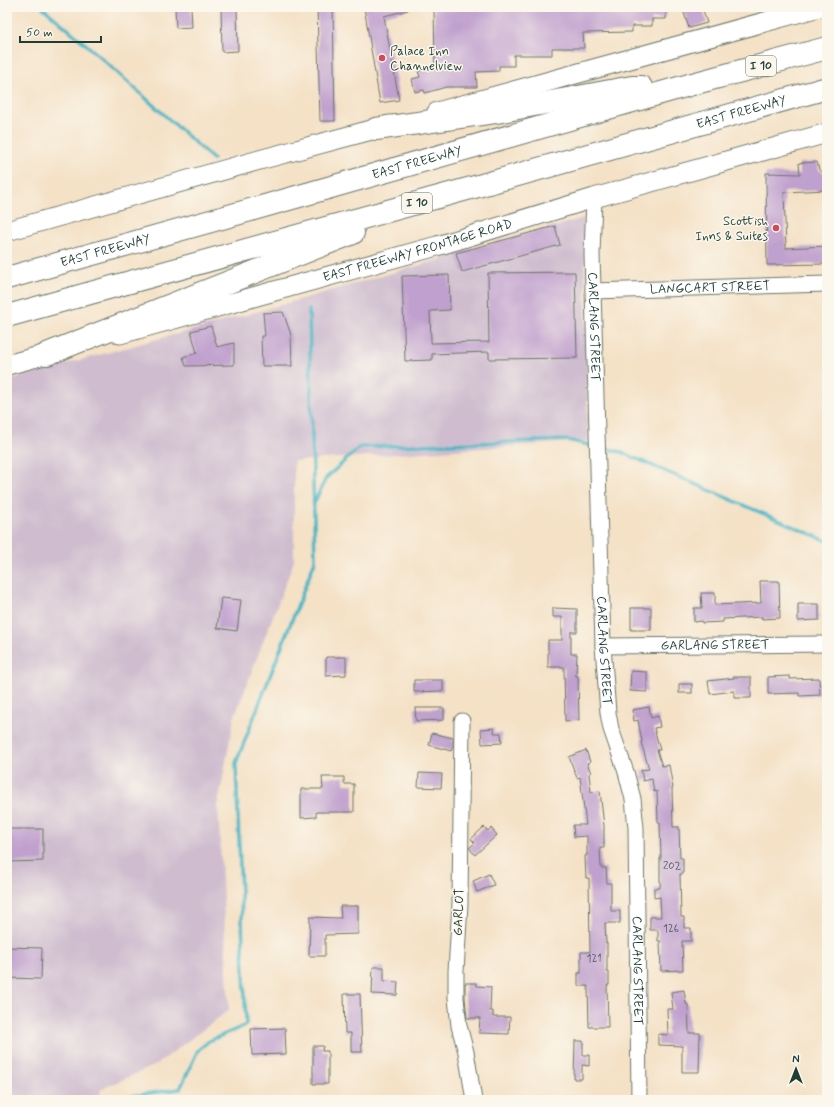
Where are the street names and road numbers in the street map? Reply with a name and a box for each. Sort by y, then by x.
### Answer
road number: I 10 [746,56,776,76]
street label: EAST FREEWAY [694,91,788,133]
street label: EAST FREEWAY [370,142,464,183]
road number: I 10 [402,193,432,213]
street label: EAST FREEWAY FRONTAGE ROAD [321,215,514,286]
street label: EAST FREEWAY [58,230,152,271]
street label: CARLANG STREET [584,272,604,382]
street label: LANGCART STREET [650,277,771,298]
street label: CARLANG STREET [593,596,616,706]
street label: GARLANG STREET [661,636,769,654]
street label: GARLOT [450,887,468,936]
street label: CARLANG STREET [628,916,647,1026]

